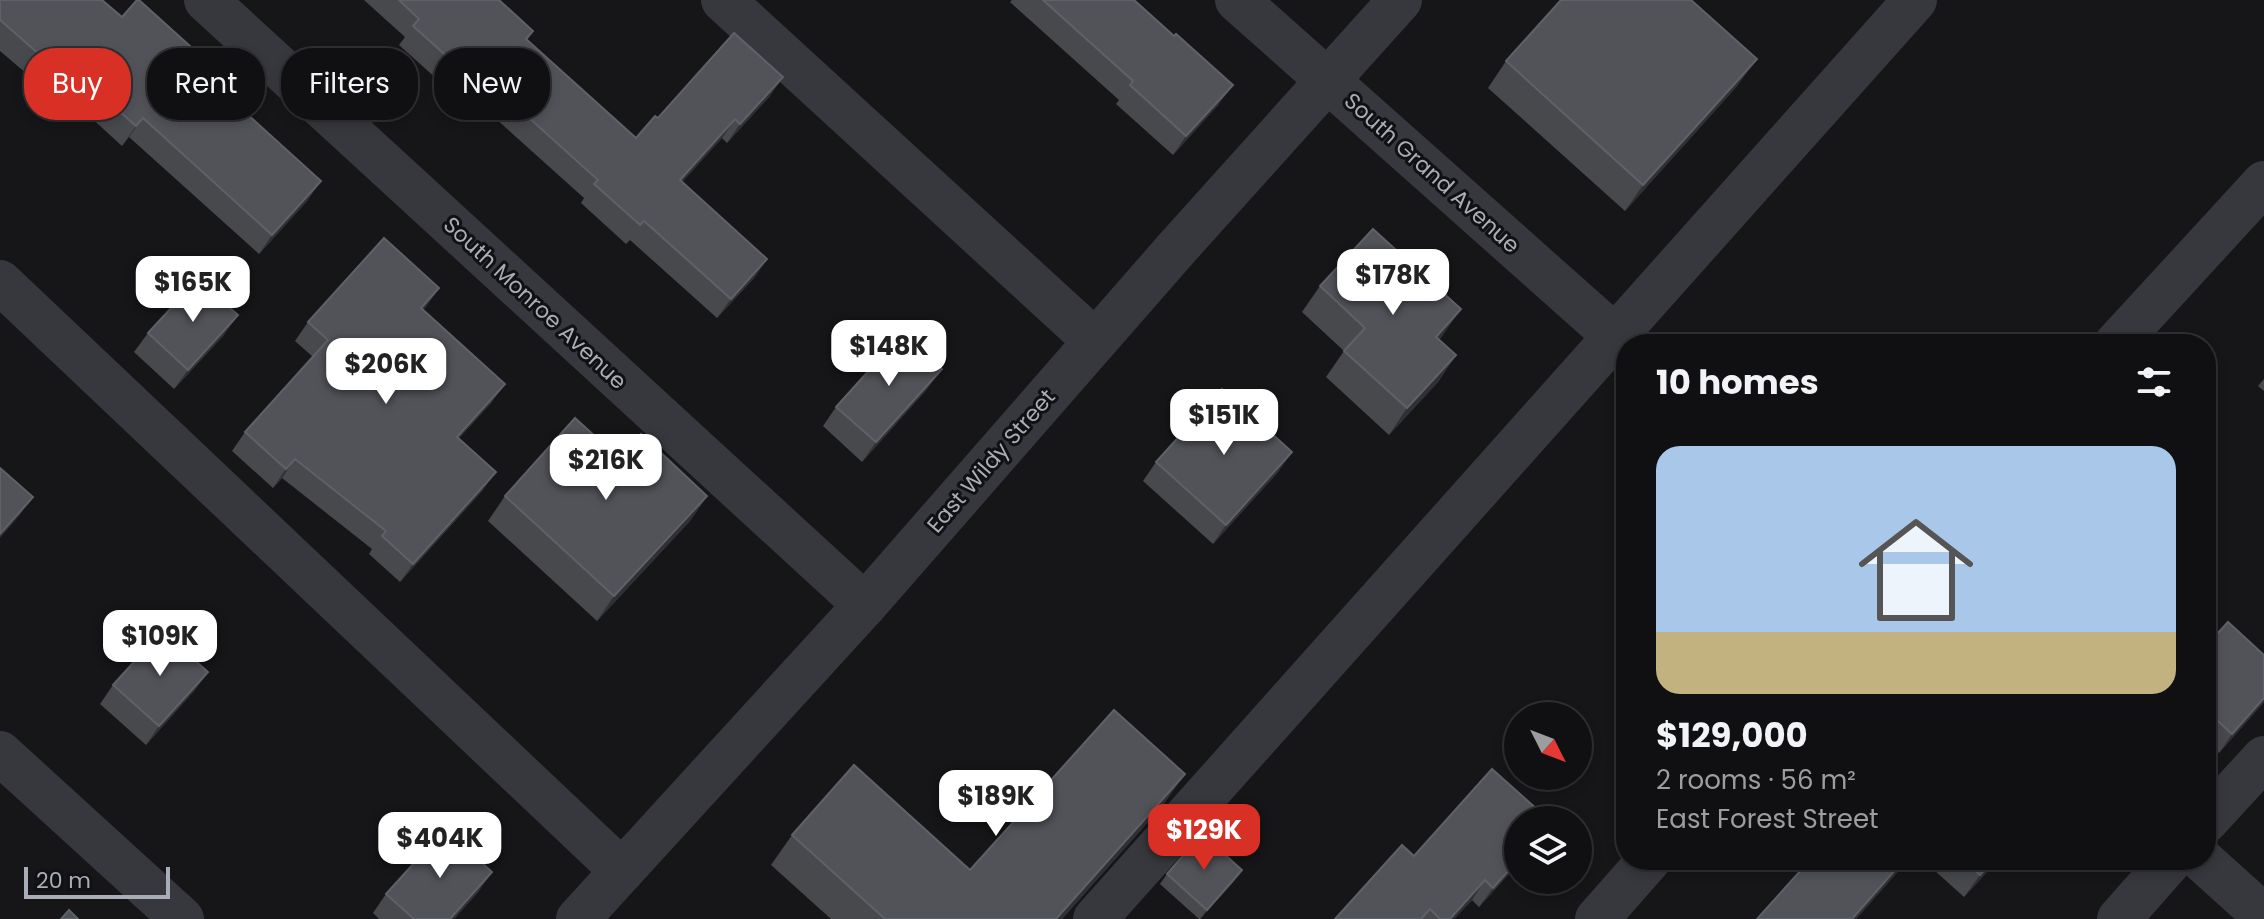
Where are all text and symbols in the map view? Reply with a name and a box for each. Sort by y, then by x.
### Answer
chip: Buy [24,48,131,120]
chip: Rent [147,48,265,120]
chip: Filters [281,48,418,120]
chip: New [434,48,550,120]
street label: South Grand Avenue [1337,86,1527,260]
street label: South Monroe Avenue [436,210,634,396]
pin: $178K [1337,249,1449,317]
pin: $165K [137,256,249,324]
text: $178K [1355,257,1431,293]
text: $165K [154,264,232,300]
pin: $148K [833,320,945,388]
text: $148K [849,328,929,364]
pin: $206K [330,338,442,406]
text: $206K [344,346,428,382]
text: 10 homes [1656,358,1819,406]
icon: filters [2132,360,2176,404]
street label: East Wildy Street [920,382,1062,540]
pin: $151K [1168,389,1280,457]
text: $151K [1188,397,1260,433]
pin: $216K [550,434,662,502]
text: $216K [568,442,644,478]
icon: home [1844,498,1988,642]
pin: $109K [104,610,216,678]
text: $109K [121,618,199,654]
north arrow [1504,702,1592,790]
map controls [1504,702,1592,894]
text: $129,000 [1656,711,1808,759]
text: 2 rooms · 56 m² [1656,762,1856,798]
pin: $189K [940,770,1052,838]
text: $189K [957,778,1035,814]
text: East Forest Street [1656,801,1879,837]
pin: $129K [1148,804,1260,872]
button: layers [1504,806,1592,894]
pin: $404K [384,812,496,880]
text: $129K [1166,812,1242,848]
text: $404K [396,820,484,856]
scale bar [24,863,170,899]
text: 20 m [36,865,91,896]

